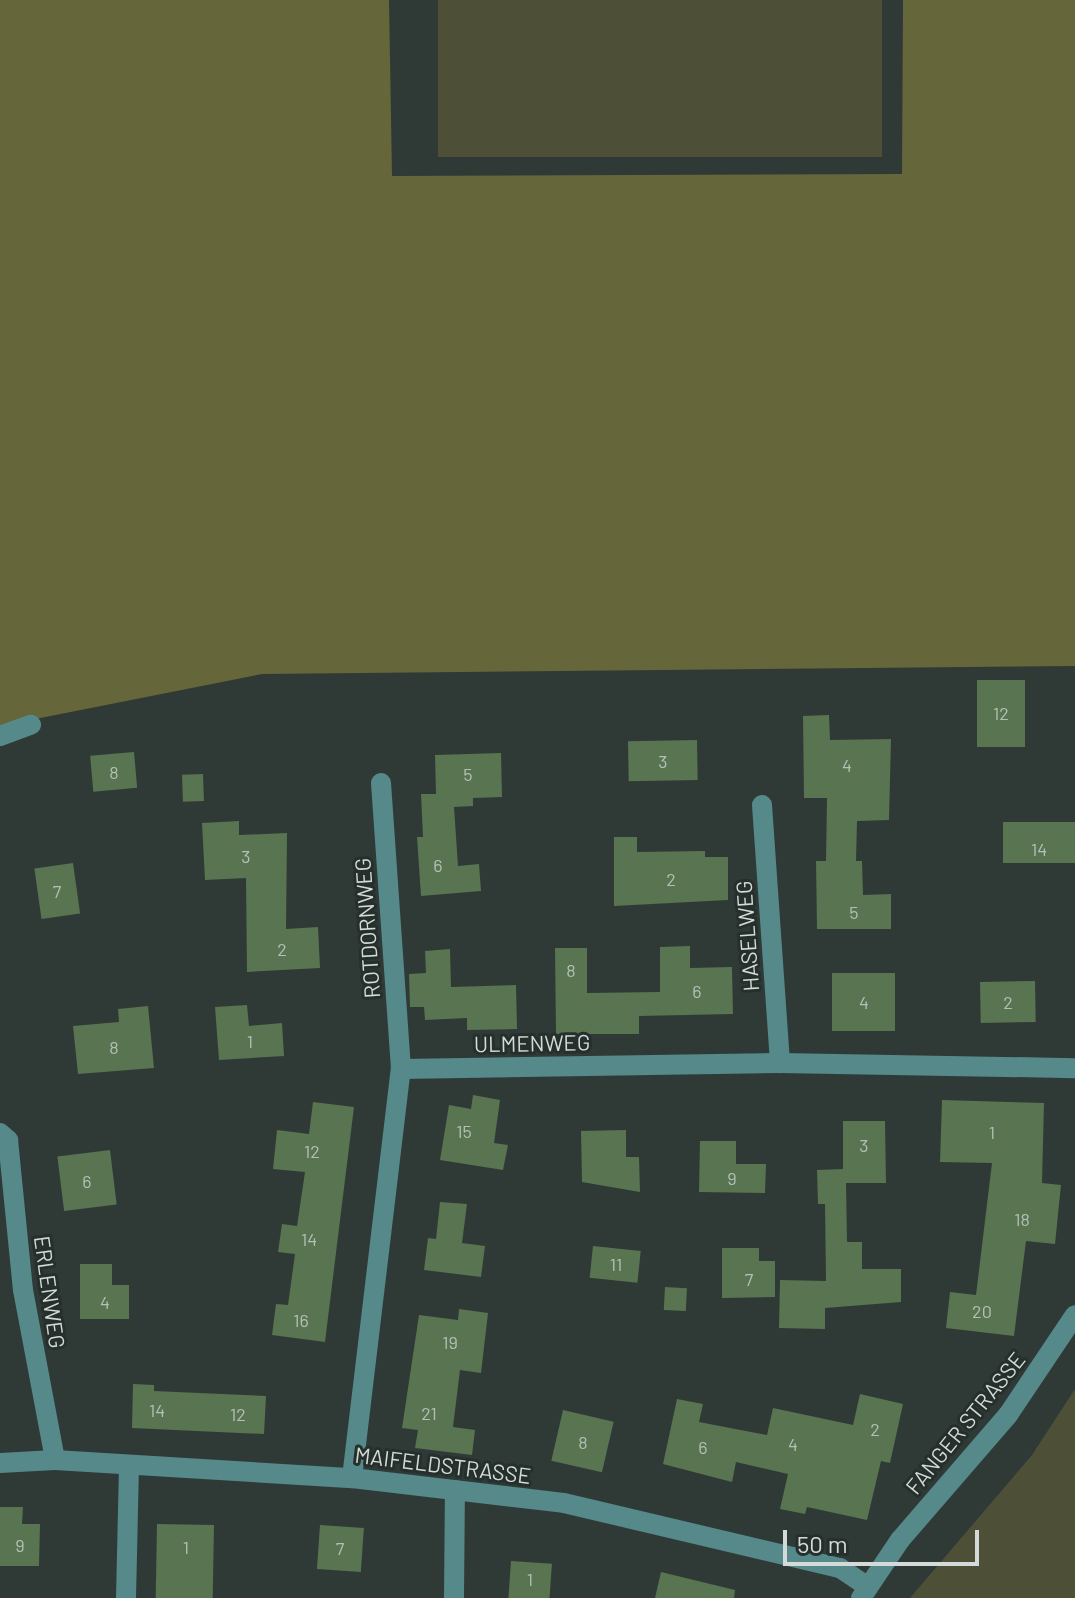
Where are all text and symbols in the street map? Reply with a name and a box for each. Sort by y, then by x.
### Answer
house number: 12 [993,702,1009,724]
house number: 3 [658,750,668,772]
house number: 4 [842,754,852,776]
house number: 8 [109,761,119,783]
house number: 5 [463,763,473,785]
house number: 14 [1031,838,1047,860]
house number: 3 [241,845,251,867]
house number: 6 [433,854,443,876]
street label: ROTDORNWEG [349,857,385,999]
house number: 2 [666,868,676,890]
house number: 7 [53,880,61,902]
street label: HASELWEG [730,880,764,992]
house number: 5 [849,901,859,923]
house number: 2 [277,938,287,960]
house number: 8 [566,959,576,981]
house number: 6 [692,980,702,1002]
house number: 4 [859,991,869,1013]
house number: 2 [1003,991,1013,1013]
street label: ULMENWEG [474,1029,590,1057]
house number: 1 [247,1030,253,1052]
house number: 8 [109,1036,119,1058]
house number: 15 [456,1120,472,1142]
house number: 1 [989,1121,995,1143]
house number: 3 [859,1134,869,1156]
house number: 12 [304,1140,320,1162]
house number: 9 [727,1167,737,1189]
house number: 6 [82,1170,92,1192]
house number: 18 [1014,1208,1030,1230]
house number: 14 [301,1228,317,1250]
street label: ERLENWEG [29,1234,71,1350]
house number: 11 [610,1253,622,1275]
house number: 7 [745,1268,753,1290]
house number: 4 [100,1291,110,1313]
house number: 20 [972,1300,992,1322]
house number: 16 [293,1309,309,1331]
house number: 19 [442,1331,458,1353]
street label: FANGER STRASSE [900,1347,1030,1499]
house number: 14 [149,1399,165,1421]
house number: 21 [421,1402,437,1424]
house number: 12 [230,1403,246,1425]
house number: 2 [870,1418,880,1440]
house number: 8 [578,1431,588,1453]
house number: 4 [788,1433,798,1455]
house number: 6 [698,1436,708,1458]
street label: MAIFELDSTRASSE [353,1441,533,1489]
scale bar [787,1514,983,1564]
text: 50 m [797,1529,848,1558]
house number: 9 [15,1534,25,1556]
house number: 1 [183,1536,189,1558]
house number: 7 [336,1537,344,1559]
house number: 1 [527,1568,533,1590]

